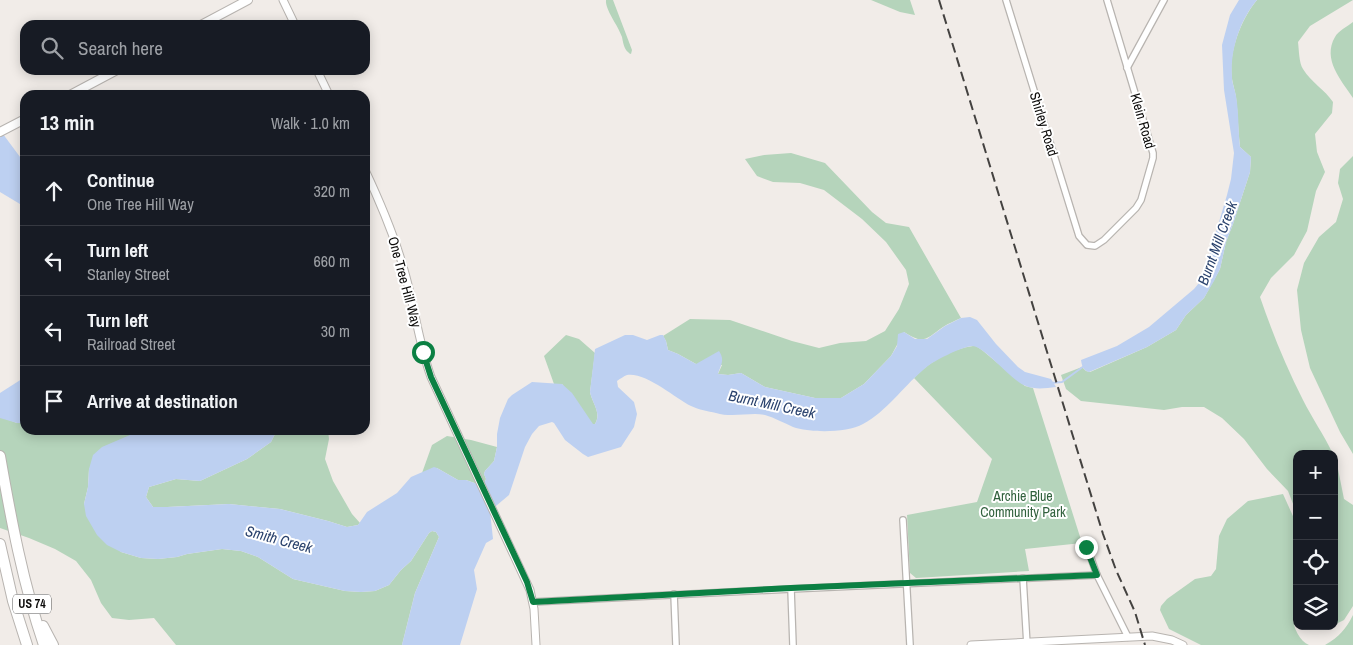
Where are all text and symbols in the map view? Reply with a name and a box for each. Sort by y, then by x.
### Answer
search box [20,20,370,75]
icon: search [38,34,66,62]
text: Search here [78,35,163,61]
street label: Shirley Road [1026,90,1062,158]
street label: Klein Road [1127,91,1159,151]
text: 13 min [40,108,95,137]
text: Walk · 1.0 km [271,112,350,134]
text: Continue [87,167,155,193]
icon: ahead [40,177,68,205]
text: 320 m [314,180,350,202]
text: One Tree Hill Way [87,193,194,215]
water label: Burnt Mill Creek [1192,197,1242,288]
street label: One Tree Hill Way [384,235,426,330]
text: Turn left [87,237,148,263]
icon: left [40,247,68,275]
text: 660 m [314,250,350,272]
text: Stanley Street [87,263,169,285]
text: Turn left [87,307,148,333]
icon: left [40,317,68,345]
text: 30 m [321,320,350,342]
text: Railroad Street [87,333,175,355]
route start [412,341,435,364]
water label: Burnt Mill Creek [727,385,818,424]
icon: arrive [40,387,68,415]
text: Arrive at destination [87,388,238,414]
map controls [1293,450,1338,630]
button: + [1293,450,1338,495]
park label: Archie Blue Community Park [980,487,1066,521]
button: − [1293,495,1338,540]
water label: Smith Creek [243,520,316,558]
route end [1075,536,1098,559]
button: locate [1293,540,1338,585]
button: layers [1293,585,1338,630]
road number: US 74 [13,594,51,614]

